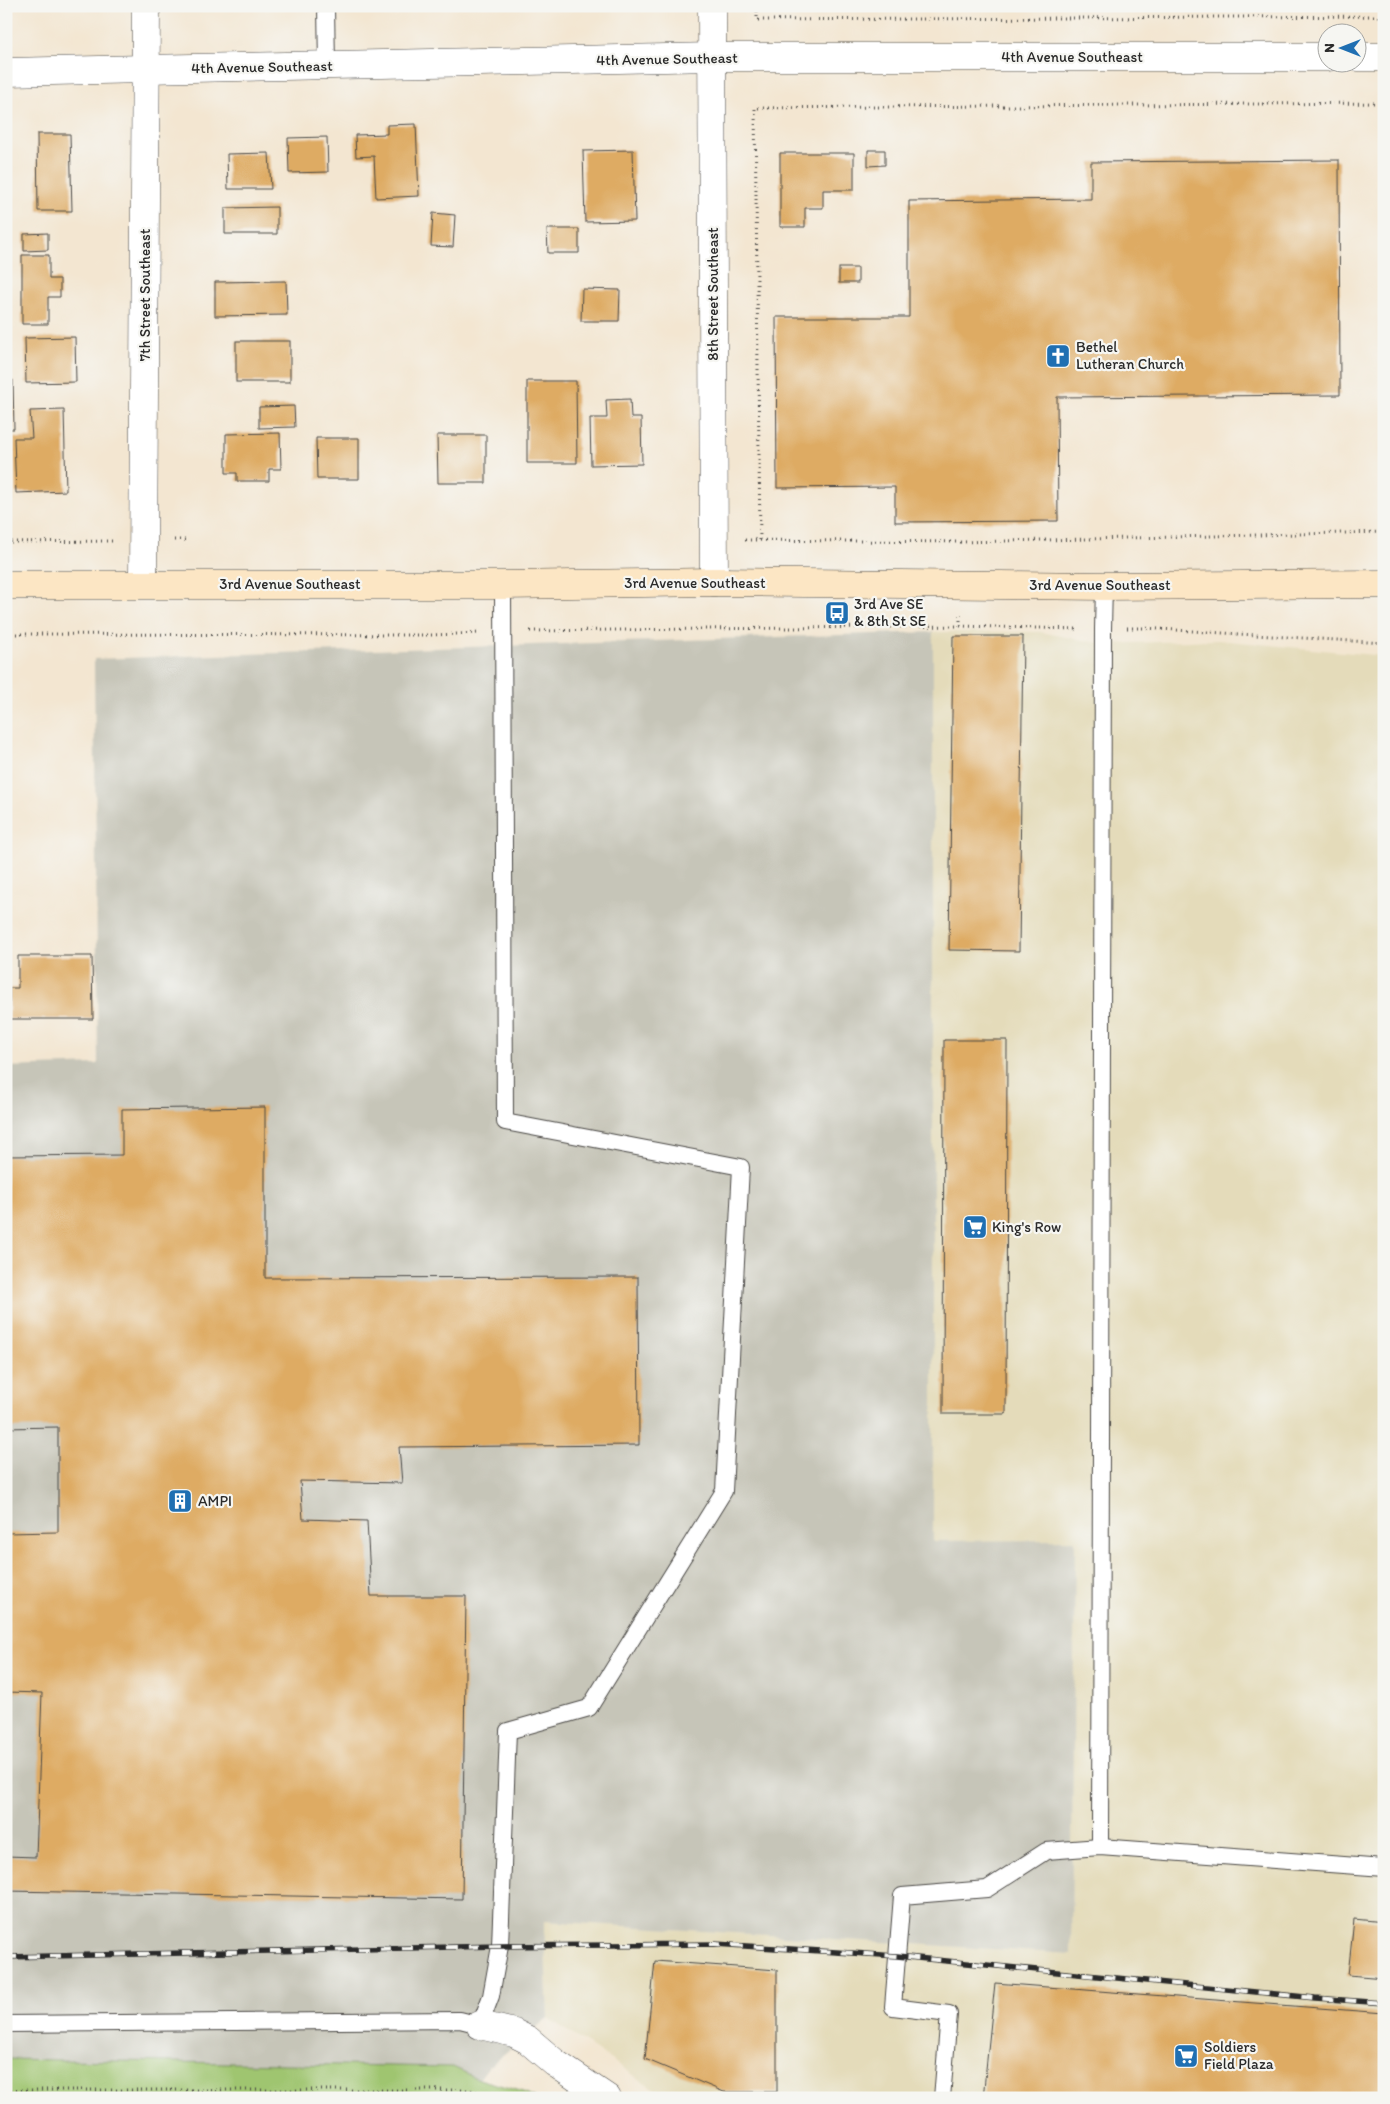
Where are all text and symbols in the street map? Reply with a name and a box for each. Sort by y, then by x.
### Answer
north arrow [1318,22,1368,72]
text: N [1321,43,1338,53]
street label: 4th Avenue Southeast [1001,48,1143,66]
street label: 4th Avenue Southeast [596,49,738,69]
street label: 4th Avenue Southeast [191,57,333,77]
street label: 8th Street Southeast [704,227,722,361]
street label: 7th Street Southeast [136,228,154,361]
place label: Bethel Lutheran Church [1076,338,1184,373]
church icon: Bethel Lutheran Church [1045,343,1071,369]
street label: 3rd Avenue Southeast [624,574,766,592]
street label: 3rd Avenue Southeast [219,575,361,593]
street label: 3rd Avenue Southeast [1029,576,1171,594]
place label: 3rd Ave SE & 8th St SE [854,595,926,630]
bus stop icon: 3rd Ave SE & 8th St SE [824,600,850,626]
supermarket icon: King's Row [962,1214,988,1240]
place label: King's Row [992,1218,1061,1236]
building icon: AMPI [167,1488,193,1514]
place label: AMPI [198,1492,232,1510]
place label: Soldiers Field Plaza [1204,2038,1274,2073]
supermarket icon: Soldiers Field Plaza [1173,2043,1199,2069]

